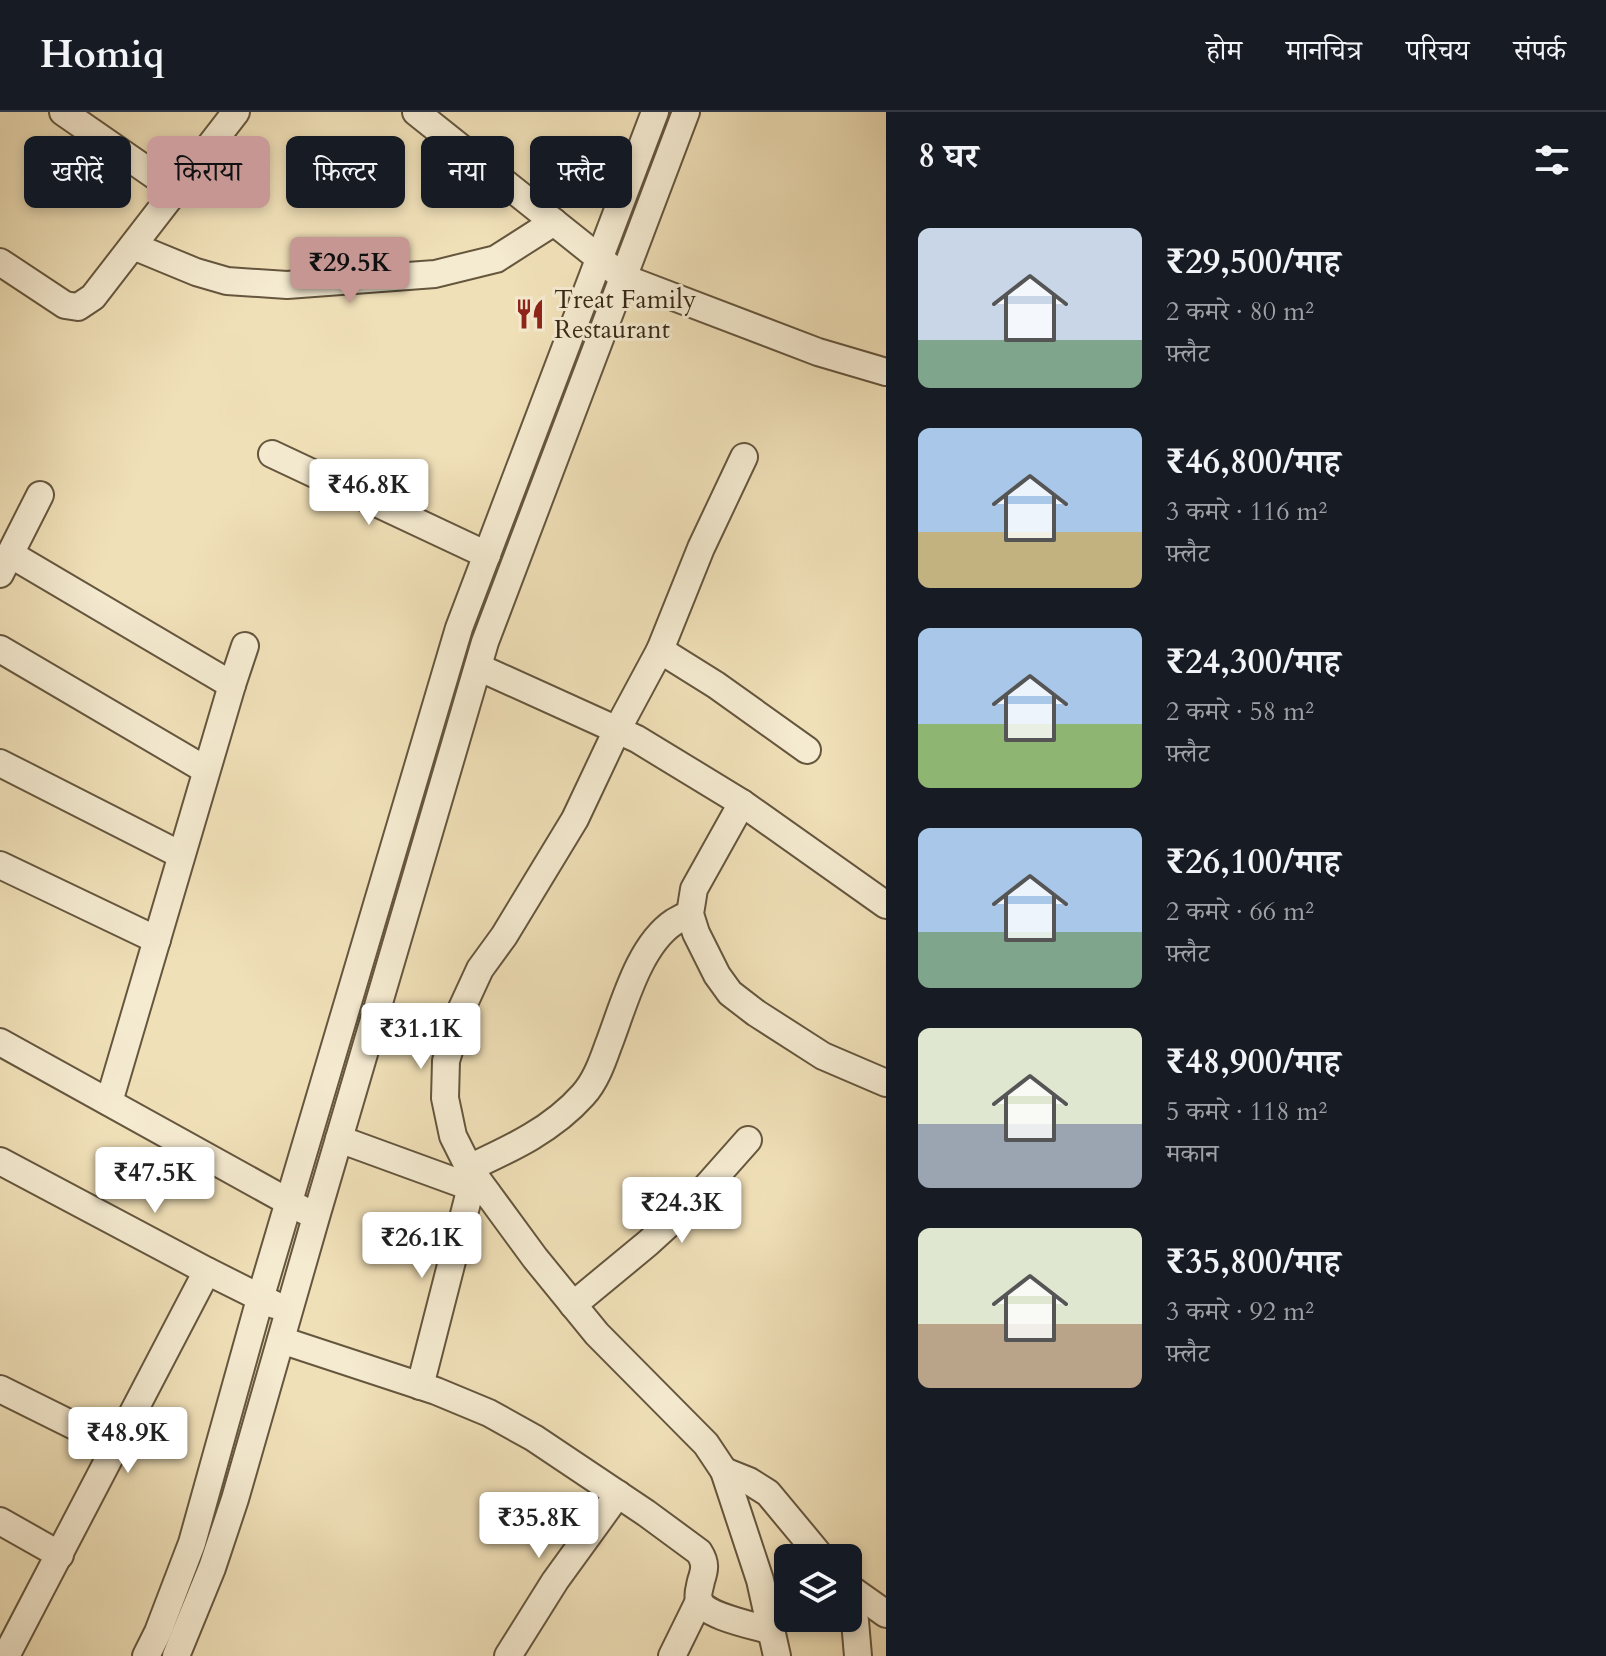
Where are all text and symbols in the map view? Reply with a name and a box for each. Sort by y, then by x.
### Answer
text: Homiq [40,29,164,81]
text: होम [1206,32,1242,70]
text: मानचित्र [1286,32,1362,70]
text: परिचय [1406,32,1469,70]
text: संपर्क [1513,32,1566,70]
text: 8 घर [918,133,978,179]
chip: खरीदें [24,136,131,208]
chip: किराया [147,136,270,208]
chip: फ़िल्टर [286,136,405,208]
chip: नया [421,136,514,208]
chip: फ़्लैट [530,136,632,208]
icon: filters [1530,138,1574,182]
pin: ₹29.5K [285,237,415,305]
text: ₹29,500/माह [1166,239,1340,285]
text: ₹29.5K [308,245,392,280]
icon: home [982,260,1078,356]
place label: Treat Family Restaurant [554,282,697,347]
text: 2 कमरे · 80 m² [1166,294,1314,329]
restaurant icon: Treat Family Restaurant [513,297,547,331]
text: फ़्लैट [1166,336,1209,371]
text: ₹46,800/माह [1166,439,1340,485]
pin: ₹46.8K [304,459,434,527]
icon: home [982,460,1078,556]
text: ₹46.8K [327,467,411,502]
text: 3 कमरे · 116 m² [1166,494,1327,529]
text: फ़्लैट [1166,536,1209,571]
text: ₹24,300/माह [1166,639,1340,685]
icon: home [982,660,1078,756]
text: 2 कमरे · 58 m² [1166,694,1314,729]
text: फ़्लैट [1166,736,1209,771]
text: ₹26,100/माह [1166,839,1340,885]
icon: home [982,860,1078,956]
text: 2 कमरे · 66 m² [1166,894,1314,929]
text: फ़्लैट [1166,936,1209,971]
pin: ₹31.1K [356,1003,486,1071]
text: ₹31.1K [379,1011,463,1046]
text: ₹48,900/माह [1166,1039,1340,1085]
icon: home [982,1060,1078,1156]
text: 5 कमरे · 118 m² [1166,1094,1327,1129]
text: मकान [1166,1136,1219,1171]
pin: ₹47.5K [90,1147,220,1215]
text: ₹47.5K [113,1155,197,1190]
pin: ₹24.3K [617,1177,747,1245]
text: ₹24.3K [640,1185,724,1220]
pin: ₹26.1K [357,1212,487,1280]
text: ₹26.1K [380,1220,464,1255]
text: ₹35,800/माह [1166,1239,1340,1285]
icon: home [982,1260,1078,1356]
text: 3 कमरे · 92 m² [1166,1294,1314,1329]
text: फ़्लैट [1166,1336,1209,1371]
pin: ₹48.9K [63,1407,193,1475]
text: ₹48.9K [86,1415,170,1450]
pin: ₹35.8K [474,1492,604,1560]
text: ₹35.8K [497,1500,581,1535]
map controls [774,1544,862,1632]
button: layers [774,1544,862,1632]

